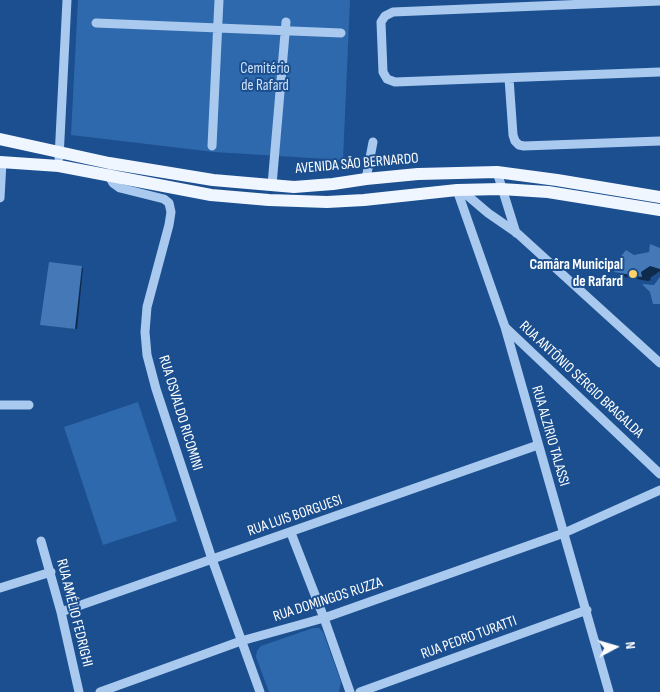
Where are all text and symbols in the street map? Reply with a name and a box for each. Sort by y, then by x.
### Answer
park label: Cemitério de Rafard [240,60,290,95]
street label: AVENIDA SÃO BERNARDO [295,150,419,178]
place label: Camâra Municipal de Rafard [530,256,623,291]
marker: Camâra Municipal de Rafard [627,268,639,280]
street label: RUA ANTÔNIO SÉRGIO BRAGALDA [515,318,647,442]
street label: RUA OSVALDO RICOMINI [154,353,206,473]
street label: RUA ALZIRIO TALASSI [527,384,573,488]
street label: RUA LUIS BORGUESI [245,491,345,541]
street label: RUA AMÉLIO FEDRIGHI [52,557,96,669]
street label: RUA DOMINGOS RUZZA [271,574,385,626]
street label: RUA PEDRO TURATTI [419,612,519,664]
north arrow [590,622,640,672]
text: N [622,641,639,650]

